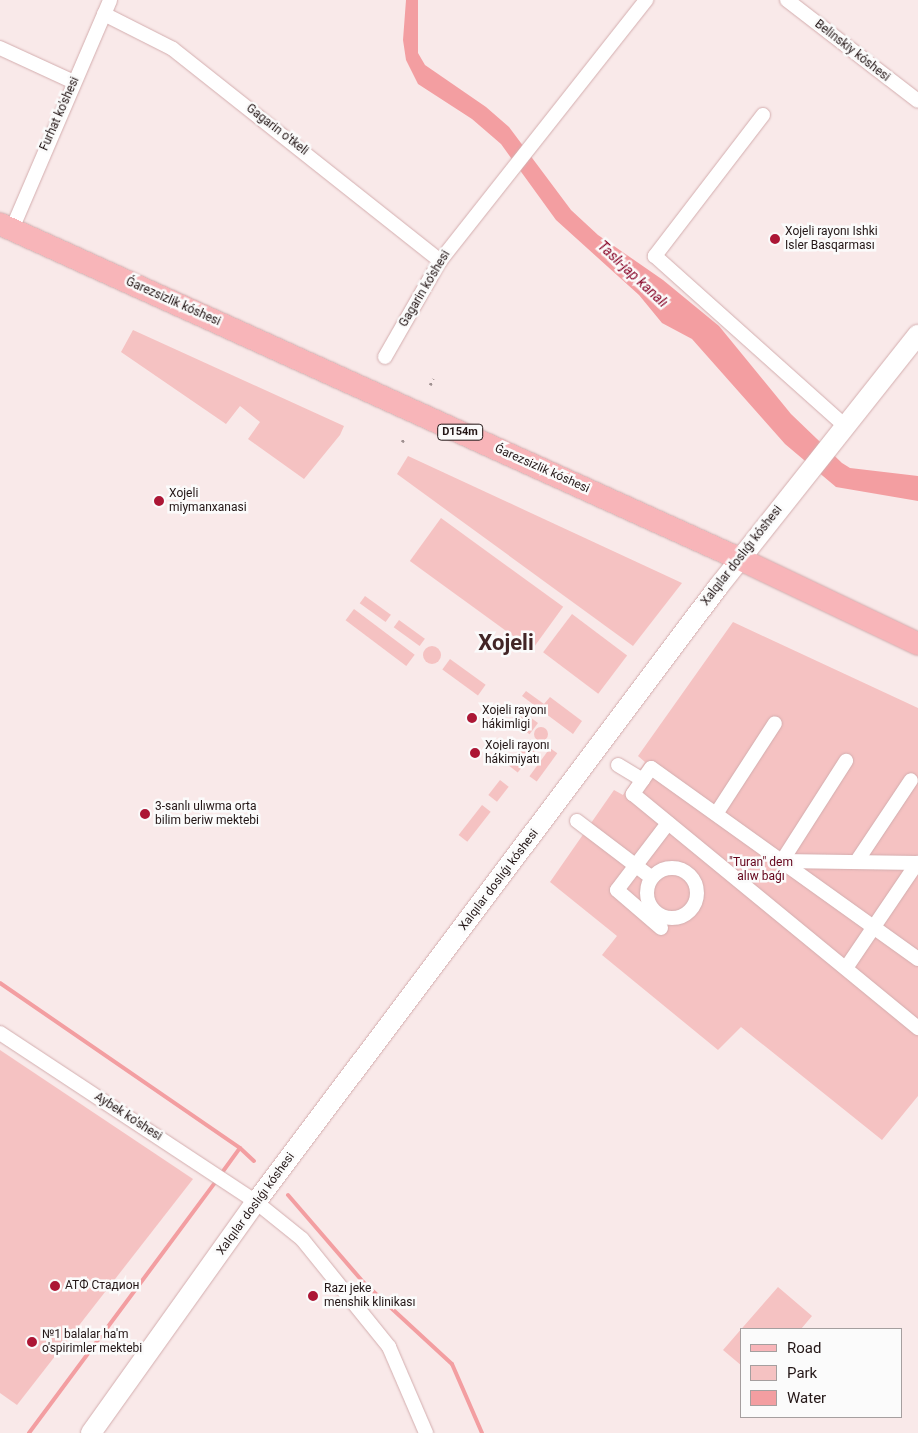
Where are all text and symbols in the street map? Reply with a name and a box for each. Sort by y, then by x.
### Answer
street label: Belinskiy kóshesi [812,17,892,85]
street label: Furhat ko'shesi [37,75,83,153]
street label: Gagarin o'tkeli [243,101,311,159]
place label: Xojeli rayonı Ishki Isler Basqarması [785,225,878,253]
marker: Xojeli rayonı Ishki Isler Basqarması [769,233,781,245]
water label: Taslı-jap kanalı [594,237,672,311]
street label: Gagarin ko'shesi [397,248,453,330]
street label: Ǵarezsizlik kóshesi [123,275,223,329]
road number: D154m [436,424,484,441]
street label: Ǵarezsizlik kóshesi [492,442,592,496]
place label: Xojeli miymanxanasi [169,487,247,515]
marker: Xojeli miymanxanasi [153,495,165,507]
street label: Xalqılar doslıǵı kóshesi [699,503,785,609]
district label: Xojeli [478,630,534,656]
place label: Xojeli rayonı hákimligi [482,704,547,732]
marker: Xojeli rayonı hákimligi [466,712,478,724]
place label: Xojeli rayonı hákimiyatı [485,739,550,767]
marker: Xojeli rayonı hákimiyatı [469,747,481,759]
place label: 3-sanlı ulıwma orta bilim beriw mektebi [155,800,259,828]
marker: 3-sanlı ulıwma orta bilim beriw mektebi [139,808,151,820]
street label: Xalqılar doslıǵı kóshesi [456,827,542,933]
park label: "Turan" dem alıw baǵı [729,856,793,884]
street label: Aybek ko'shesi [92,1090,164,1144]
street label: Xalqılar doslıǵı kóshesi [214,1150,298,1258]
place label: АТФ Стадион [65,1279,139,1293]
marker: АТФ Стадион [49,1280,61,1292]
place label: Razı jeke menshik klinikası [324,1282,416,1310]
marker: Razı jeke menshik klinikası [306,1289,320,1303]
place label: №1 balalar ha'm o'spirimler mektebi [42,1328,142,1356]
legend [740,1328,903,1418]
marker: №1 balalar ha'm o'spirimler mektebi [26,1336,38,1348]
text: Road [787,1339,821,1357]
text: Park [787,1364,817,1382]
text: Water [787,1389,826,1407]

